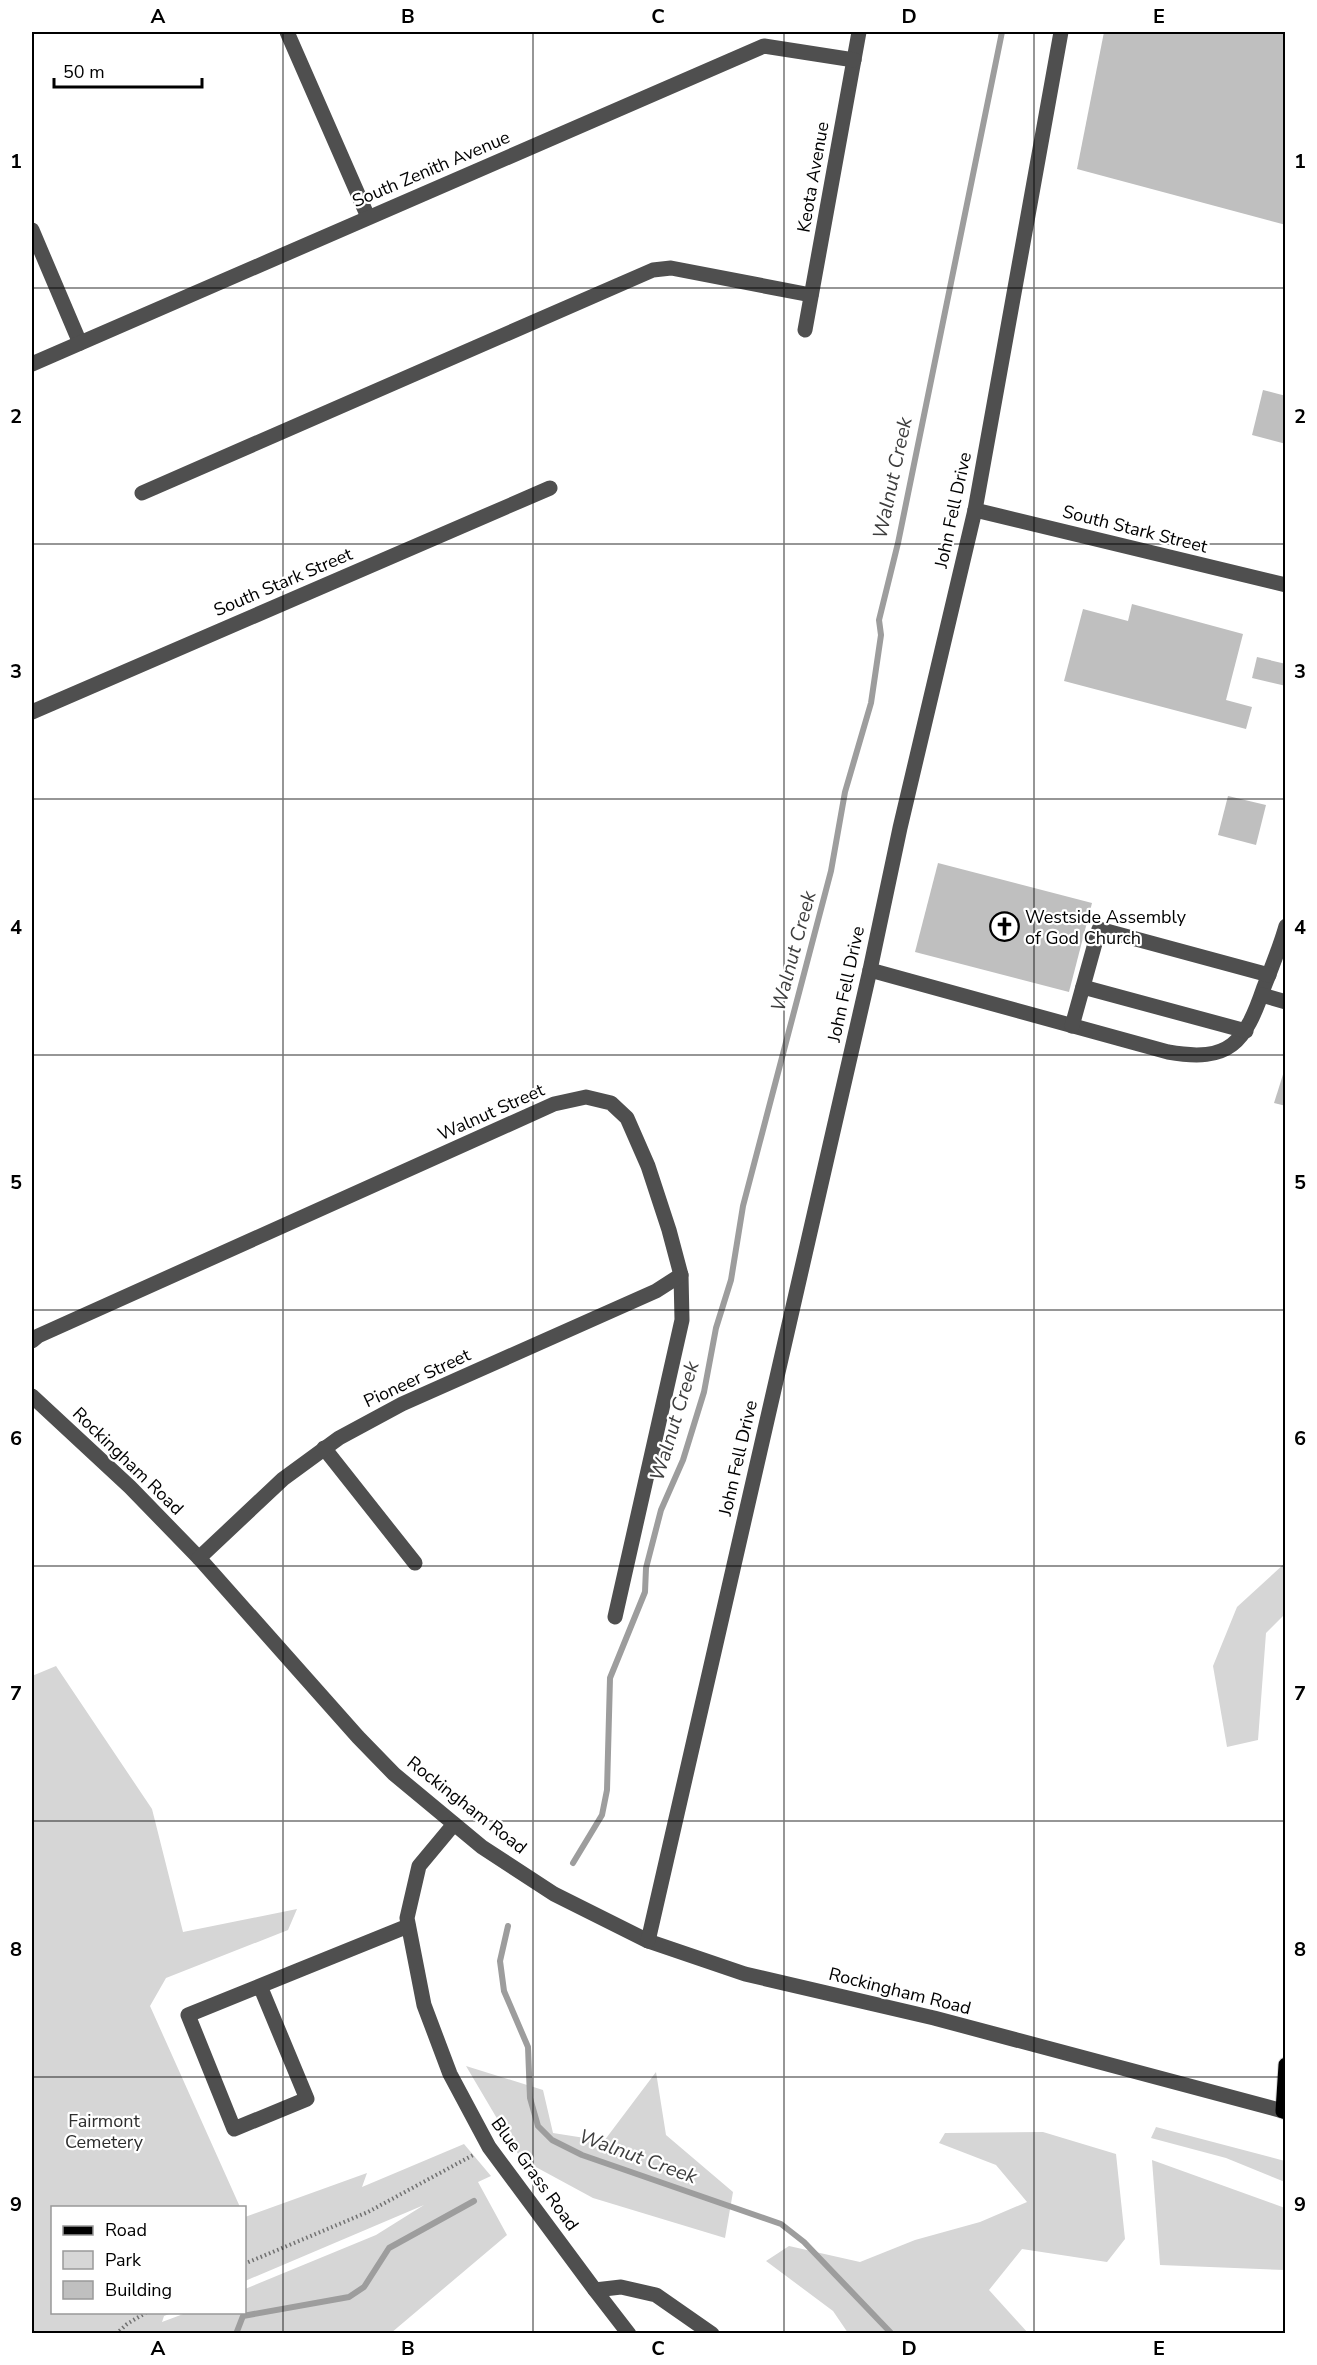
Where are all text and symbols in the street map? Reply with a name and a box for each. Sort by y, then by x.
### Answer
text: A [151,3,166,30]
text: B [401,3,415,30]
text: C [651,3,665,30]
text: D [901,3,917,30]
text: E [1153,3,1165,30]
scale bar [54,51,202,89]
text: 50 m [63,60,105,84]
street label: Keota Avenue [791,120,835,234]
street label: South Zenith Avenue [349,125,513,213]
text: 1 [10,148,22,175]
text: 1 [1294,148,1306,175]
text: 2 [10,403,22,430]
text: 2 [1294,403,1306,430]
water label: Walnut Creek [866,414,919,542]
street label: John Fell Drive [929,450,977,571]
street label: South Stark Street [1060,499,1211,559]
street label: South Stark Street [210,542,357,622]
text: 3 [10,658,22,685]
text: 3 [1294,658,1306,685]
water label: Walnut Creek [764,887,823,1014]
place label: Westside Assembly of God Church [1025,905,1187,950]
church icon: Westside Assembly of God Church [988,911,1020,943]
text: 4 [10,914,22,941]
text: 4 [1294,914,1306,941]
street label: John Fell Drive [822,924,870,1045]
street label: Walnut Street [434,1078,549,1146]
text: 5 [10,1169,22,1196]
text: 5 [1294,1169,1306,1196]
street label: Pioneer Street [360,1343,475,1413]
water label: Walnut Creek [643,1357,706,1484]
street label: John Fell Drive [713,1398,763,1519]
street label: Rockingham Road [67,1402,189,1520]
text: 6 [10,1425,22,1452]
text: 6 [1294,1425,1306,1452]
text: 7 [10,1680,22,1707]
text: 7 [1294,1680,1306,1707]
street label: Rockingham Road [402,1751,532,1859]
text: 8 [10,1936,22,1963]
text: 8 [1294,1936,1306,1963]
street label: Rockingham Road [826,1962,974,2020]
park label: Fairmont Cemetery [65,2109,144,2154]
street label: Blue Grass Road [486,2113,584,2235]
water label: Walnut Creek [575,2123,702,2191]
text: 9 [10,2191,22,2218]
text: 9 [1294,2191,1306,2218]
legend [51,2206,246,2314]
text: Road [105,2218,147,2242]
text: Park [105,2248,142,2272]
text: Building [105,2278,172,2302]
text: A [151,2335,166,2362]
text: B [401,2335,415,2362]
text: C [651,2335,665,2362]
text: D [901,2335,917,2362]
text: E [1153,2335,1165,2362]

